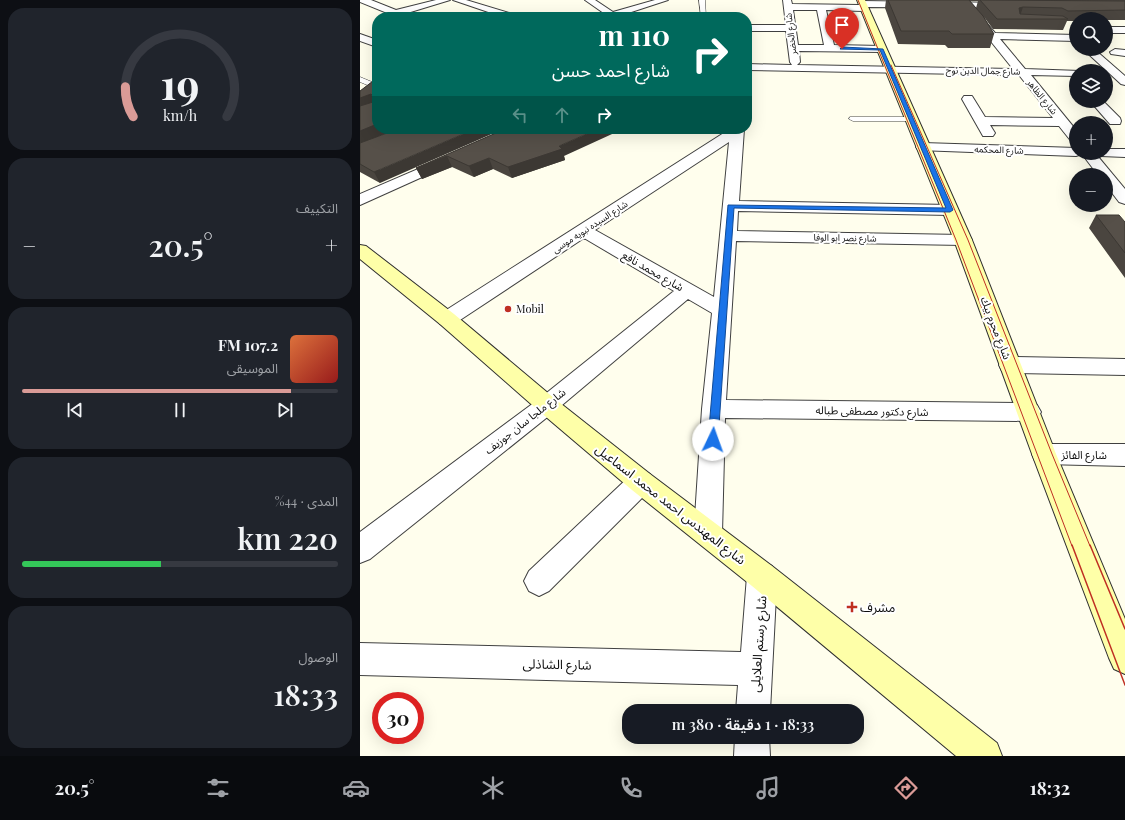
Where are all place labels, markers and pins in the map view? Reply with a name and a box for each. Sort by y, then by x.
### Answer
pin [825,8,859,49]
place label: Mobil [516,301,544,316]
marker: Mobil [503,304,513,314]
place label: مشرف [860,598,896,615]
marker: مشرف [847,602,857,612]

